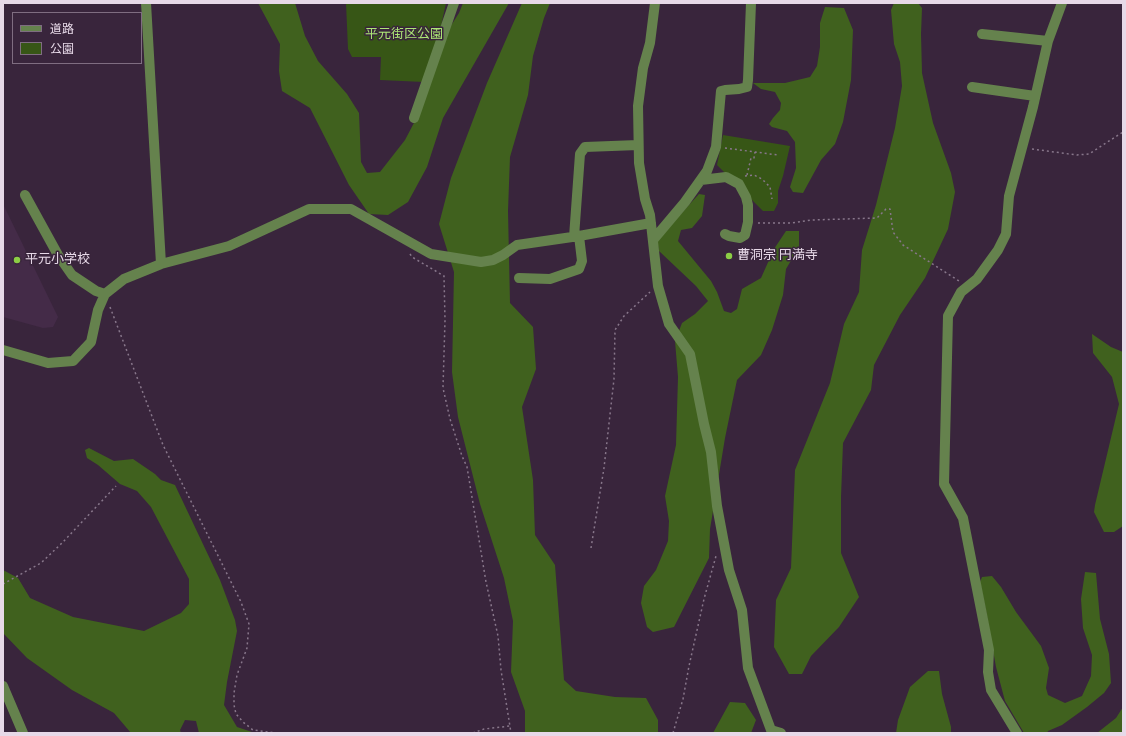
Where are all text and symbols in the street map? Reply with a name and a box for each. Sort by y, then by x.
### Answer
legend [12,12,142,64]
text: 道路 [50,22,74,38]
park label: 平元街区公園 [365,27,443,43]
text: 公園 [50,42,74,58]
place label: 曹洞宗 円満寺 [737,248,818,264]
marker: 曹洞宗 円満寺 [724,251,734,261]
place label: 平元小学校 [25,252,90,268]
marker: 平元小学校 [12,255,22,265]

